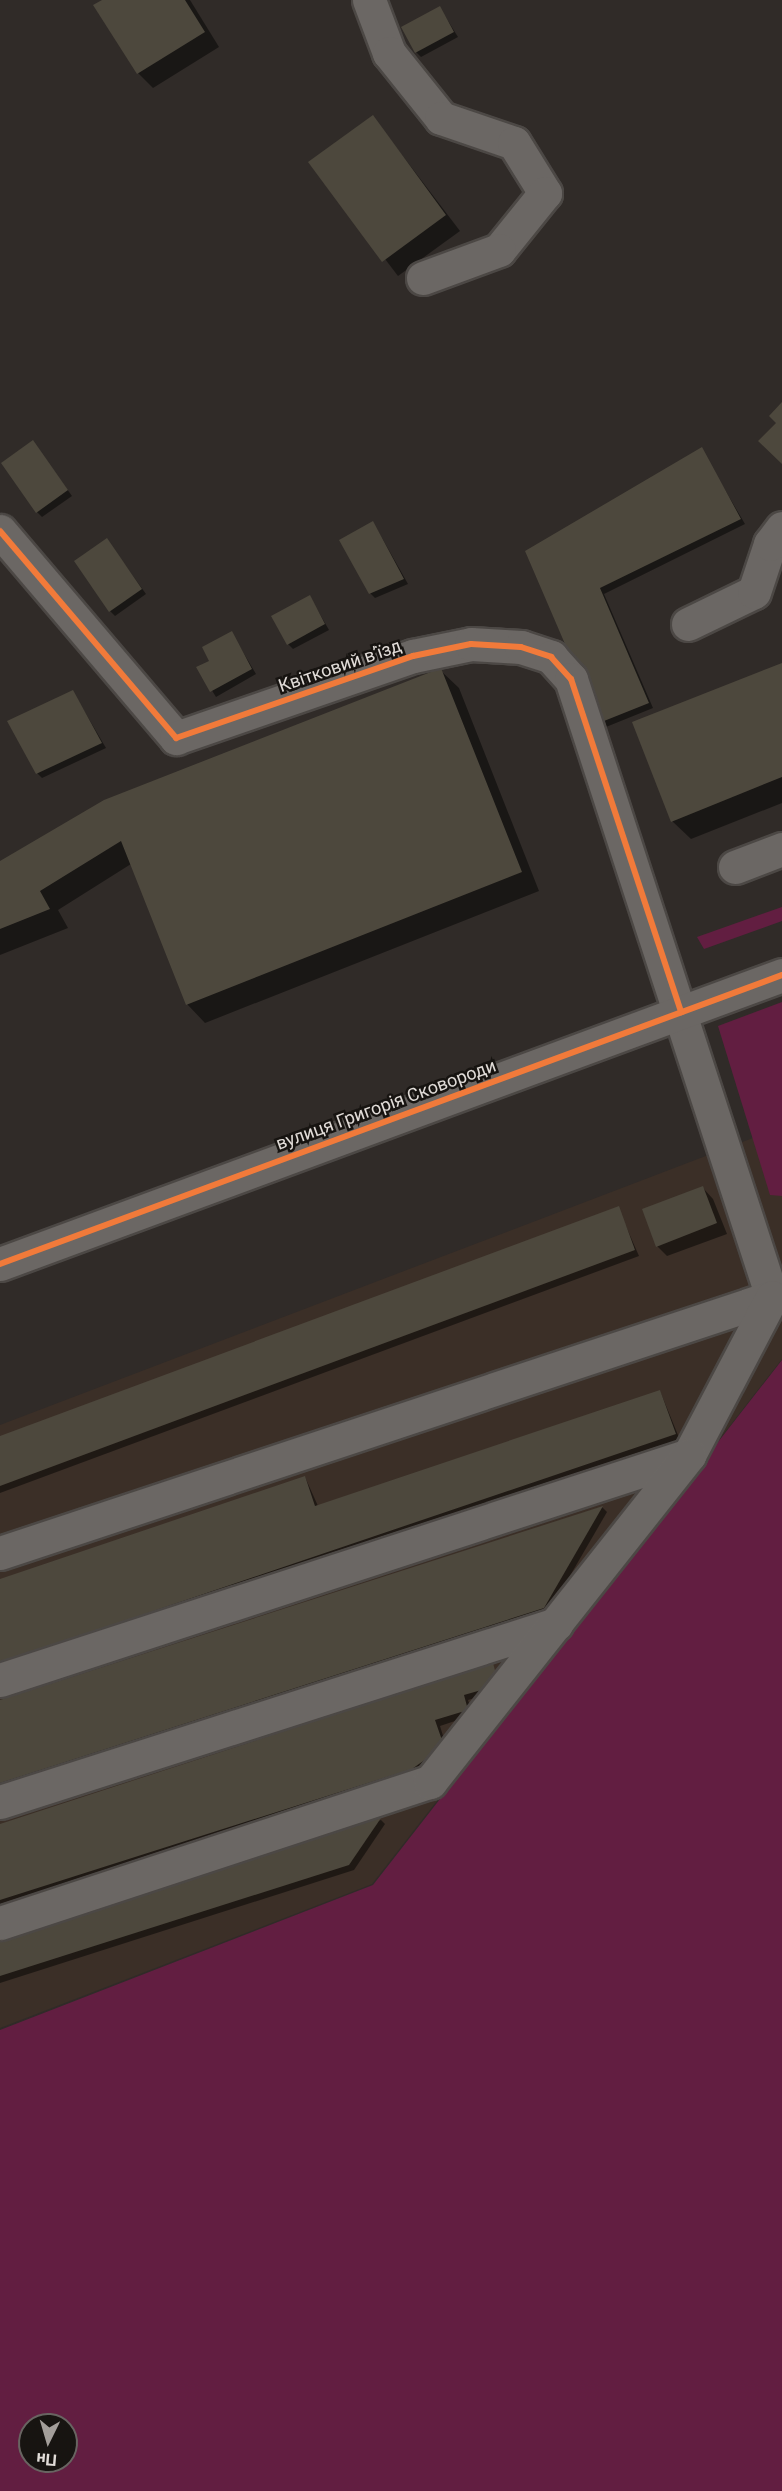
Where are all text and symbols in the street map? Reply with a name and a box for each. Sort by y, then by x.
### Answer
street label: Квітковий в’їзд [276,635,404,697]
street label: вулиця Григорія Сковороди [273,1055,499,1155]
north arrow [18,2413,78,2473]
text: Пн [36,2449,58,2470]

